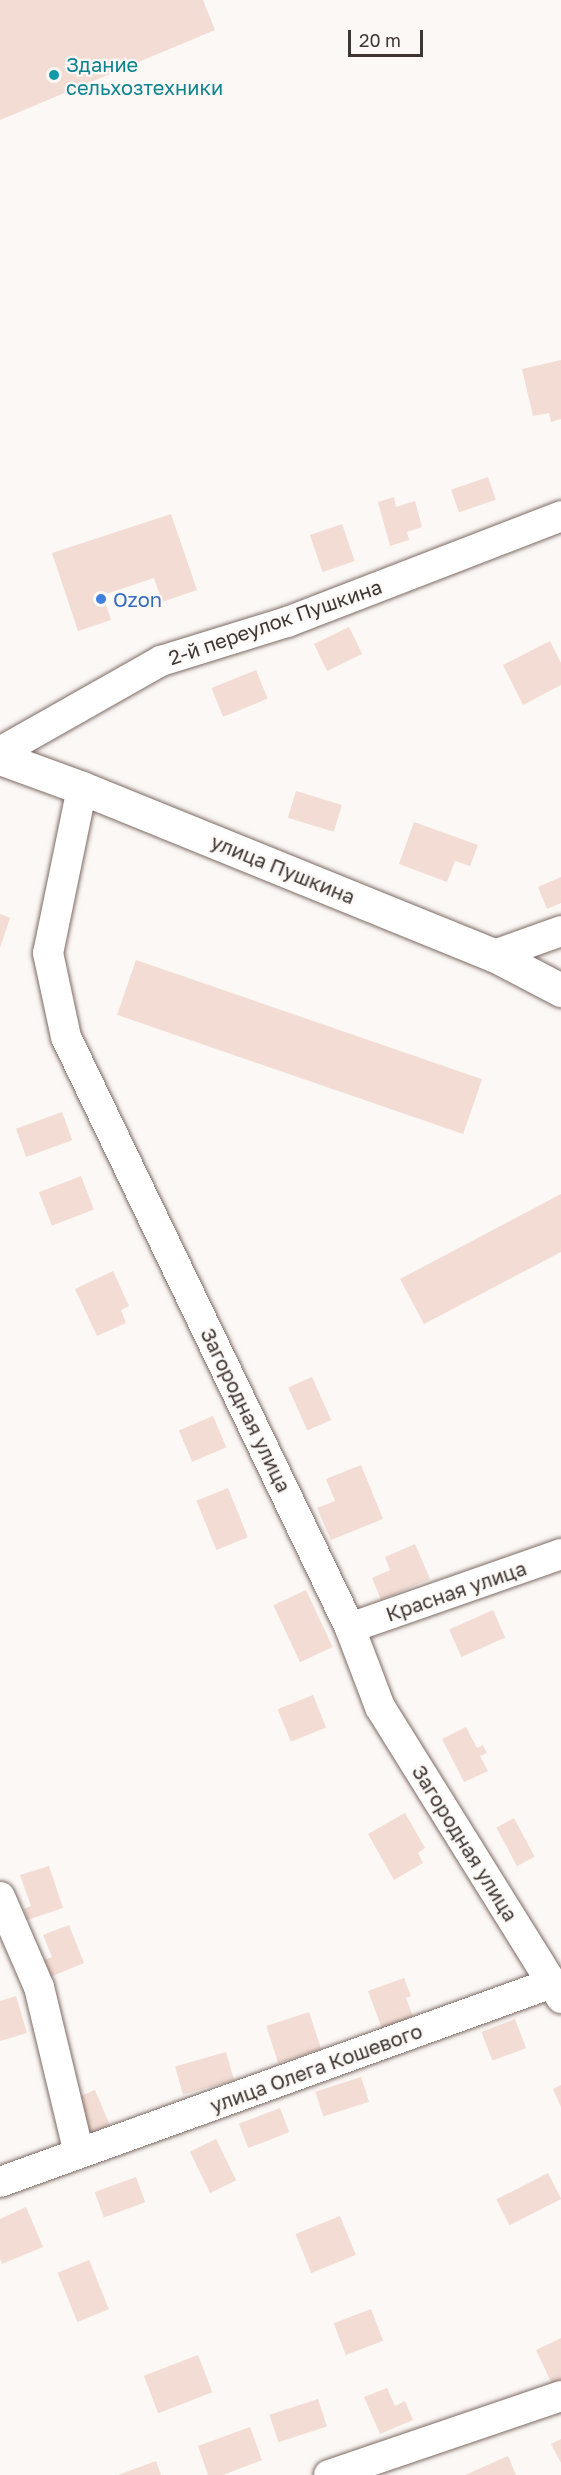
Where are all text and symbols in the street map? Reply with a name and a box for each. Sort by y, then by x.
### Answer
scale bar [351,18,426,56]
text: 20 m [359,29,401,51]
place label: Здание сельхозтехники [66,52,223,99]
marker: Здание сельхозтехники [47,68,61,82]
street label: 2-й переулок Пушкина [165,574,385,670]
place label: Ozon [113,587,162,611]
marker: Ozon [94,592,108,606]
street label: улица Пушкина [207,829,359,909]
street label: Загородная улица [196,1324,296,1496]
street label: Красная улица [383,1556,529,1626]
street label: Загородная улица [407,1760,523,1926]
street label: улица Олега Кошевого [207,2018,425,2118]

